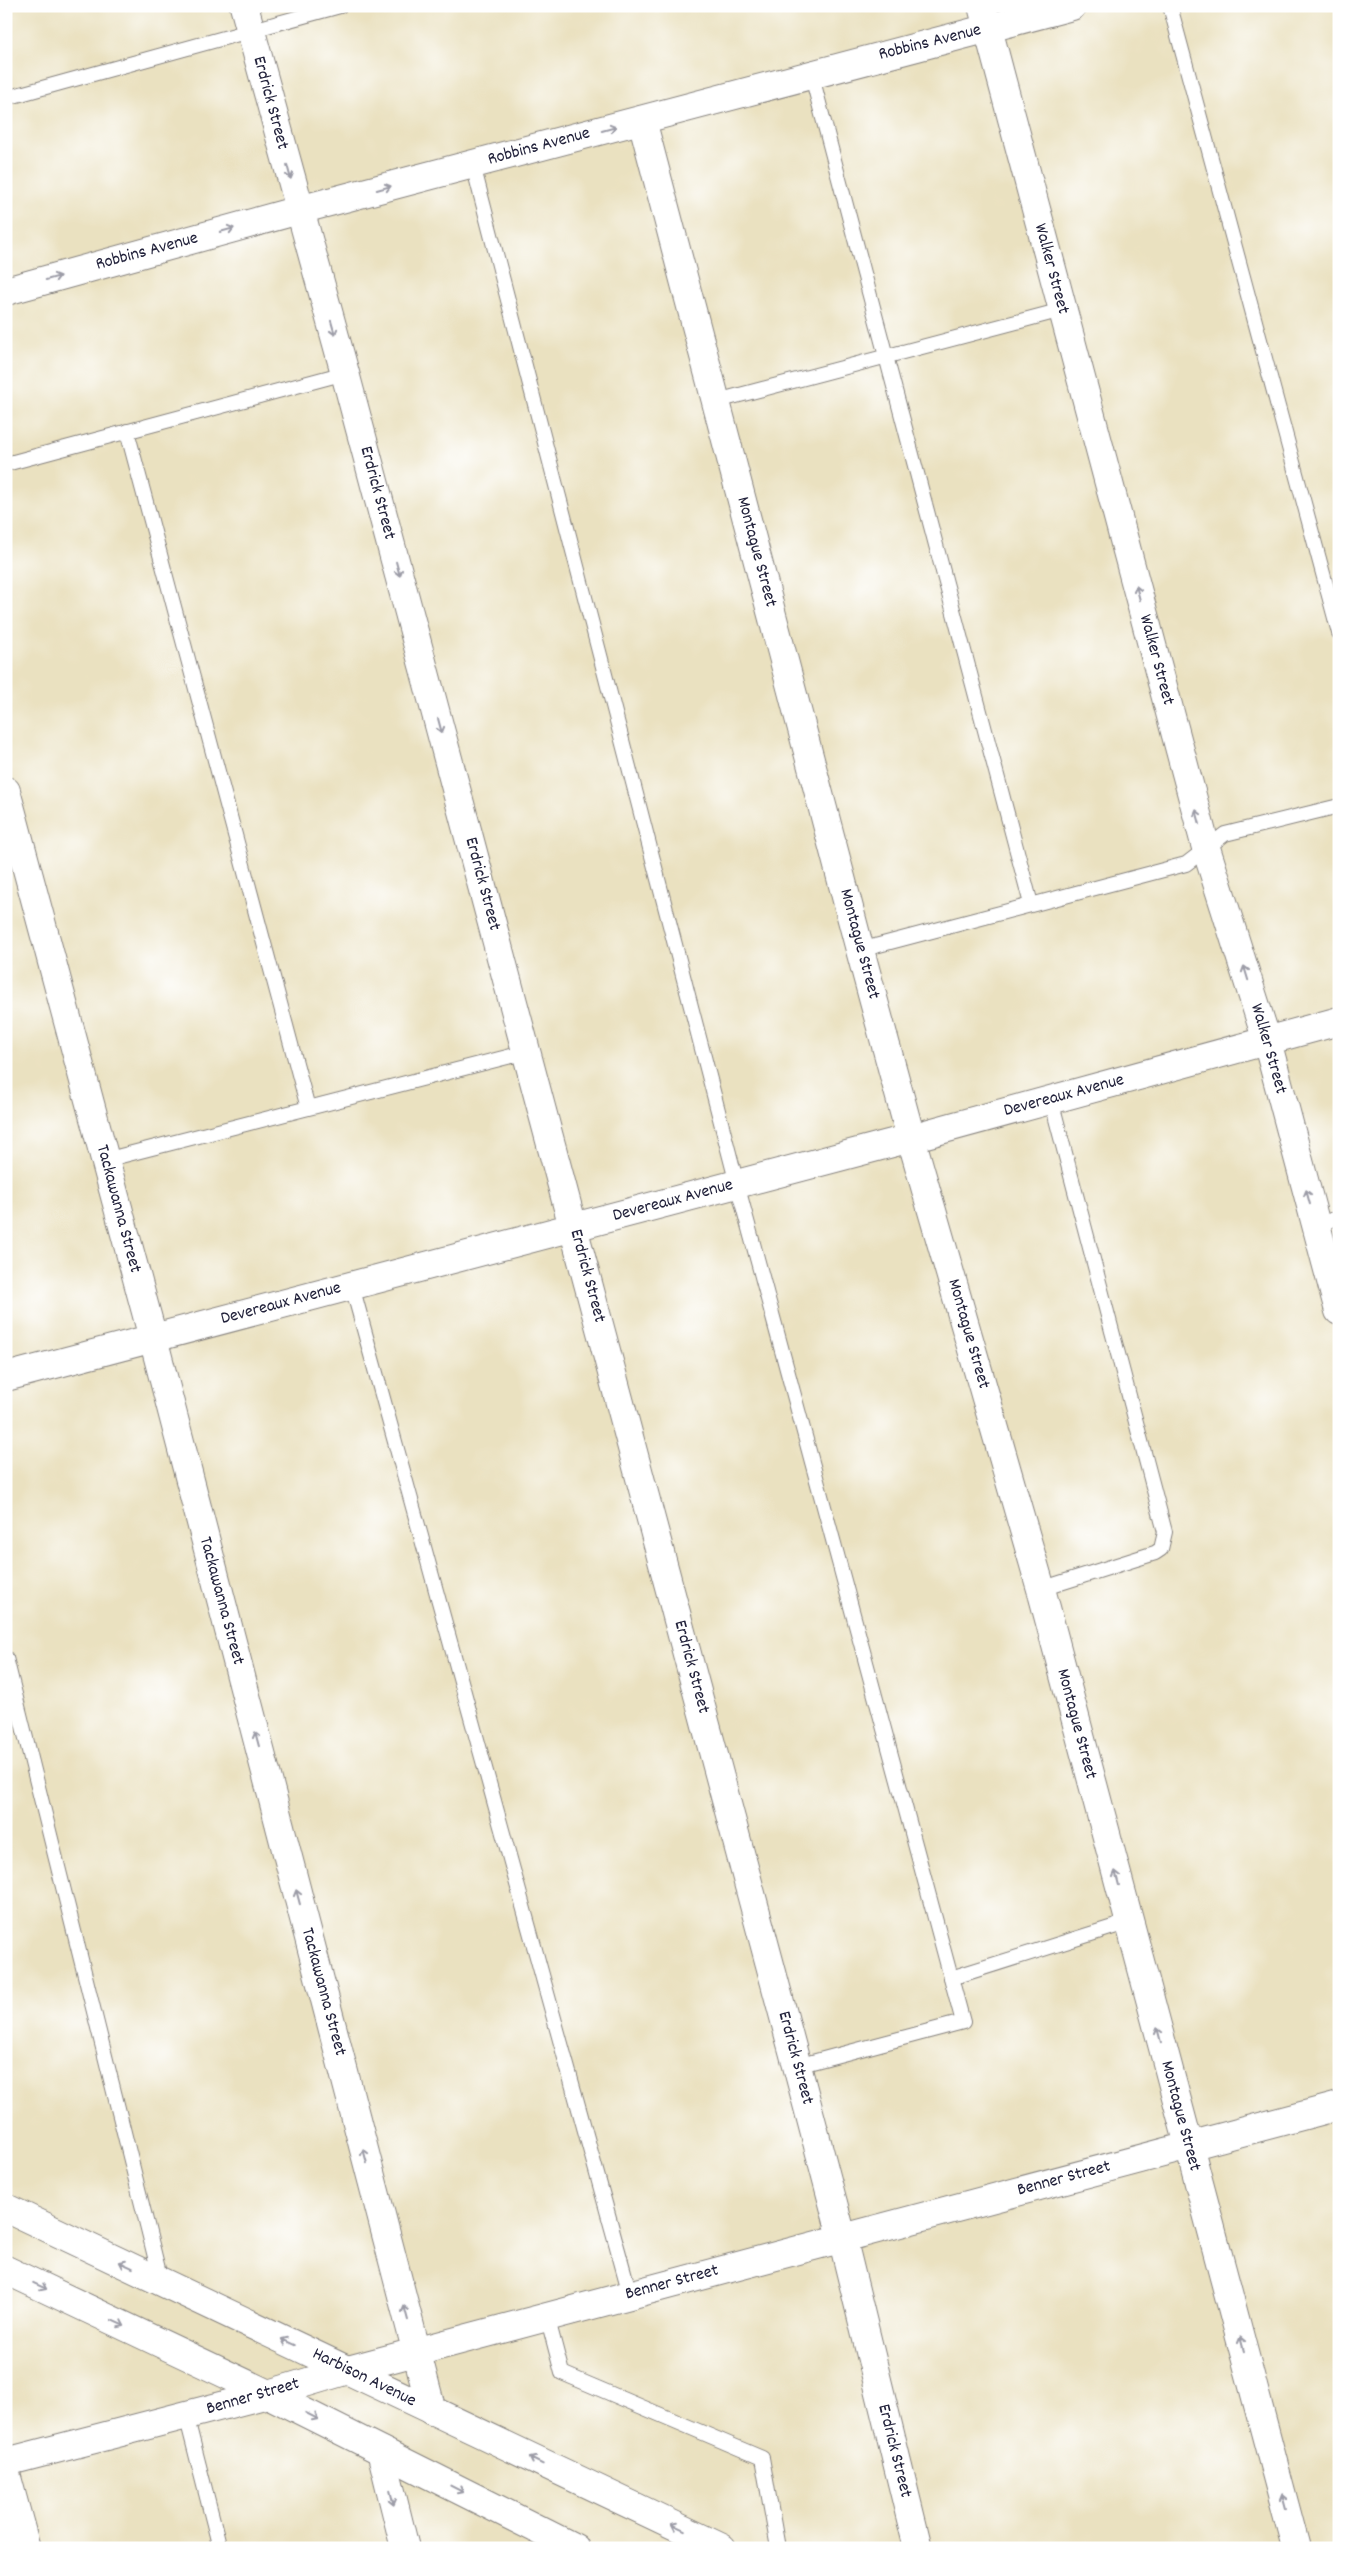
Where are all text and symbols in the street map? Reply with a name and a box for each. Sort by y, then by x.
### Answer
street label: Robbins Avenue [876,18,984,68]
street label: Erdrick Street [246,54,295,153]
street label: Robbins Avenue [485,121,593,173]
one-way arrow [600,123,616,133]
one-way arrow [284,163,294,179]
one-way arrow [375,183,391,192]
street label: Walker Street [1027,221,1075,317]
one-way arrow [218,224,234,234]
street label: Robbins Avenue [93,226,201,278]
one-way arrow [45,272,61,282]
one-way arrow [328,320,338,336]
street label: Erdrick Street [353,444,402,543]
street label: Montague Street [729,494,783,610]
one-way arrow [394,561,403,577]
one-way arrow [1133,585,1142,601]
street label: Walker Street [1132,612,1180,708]
one-way arrow [435,718,445,734]
one-way arrow [1193,810,1202,826]
street label: Erdrick Street [458,835,507,934]
street label: Montague Street [832,886,886,1002]
one-way arrow [1240,965,1250,981]
street label: Walker Street [1243,1001,1293,1097]
street label: Devereaux Avenue [1001,1068,1127,1124]
street label: Tackawanna Street [89,1142,147,1276]
street label: Devereaux Avenue [610,1173,736,1229]
one-way arrow [1303,1189,1313,1205]
street label: Erdrick Street [563,1227,612,1326]
street label: Devereaux Avenue [218,1276,344,1332]
street label: Montague Street [940,1276,996,1392]
street label: Tackawanna Street [192,1534,250,1668]
street label: Erdrick Street [667,1618,716,1717]
street label: Montague Street [1049,1666,1103,1782]
one-way arrow [252,1732,261,1748]
one-way arrow [1112,1870,1121,1886]
one-way arrow [293,1889,302,1905]
street label: Tackawanna Street [294,1925,352,2059]
street label: Erdrick Street [771,2009,820,2108]
one-way arrow [1153,2027,1163,2043]
street label: Montague Street [1153,2058,1207,2174]
one-way arrow [360,2148,370,2164]
street label: Benner Street [1015,2154,1114,2203]
street label: Benner Street [623,2258,722,2307]
one-way arrow [118,2259,133,2269]
one-way arrow [32,2282,47,2292]
one-way arrow [401,2305,410,2321]
one-way arrow [111,2319,126,2329]
one-way arrow [281,2336,296,2346]
one-way arrow [1236,2336,1246,2352]
street label: Harbison Avenue [308,2342,420,2414]
street label: Benner Street [204,2372,303,2422]
street label: Erdrick Street [870,2402,918,2501]
one-way arrow [304,2412,319,2421]
one-way arrow [529,2455,544,2465]
one-way arrow [449,2485,464,2494]
one-way arrow [388,2489,398,2505]
one-way arrow [1279,2493,1288,2509]
one-way arrow [671,2522,686,2532]

